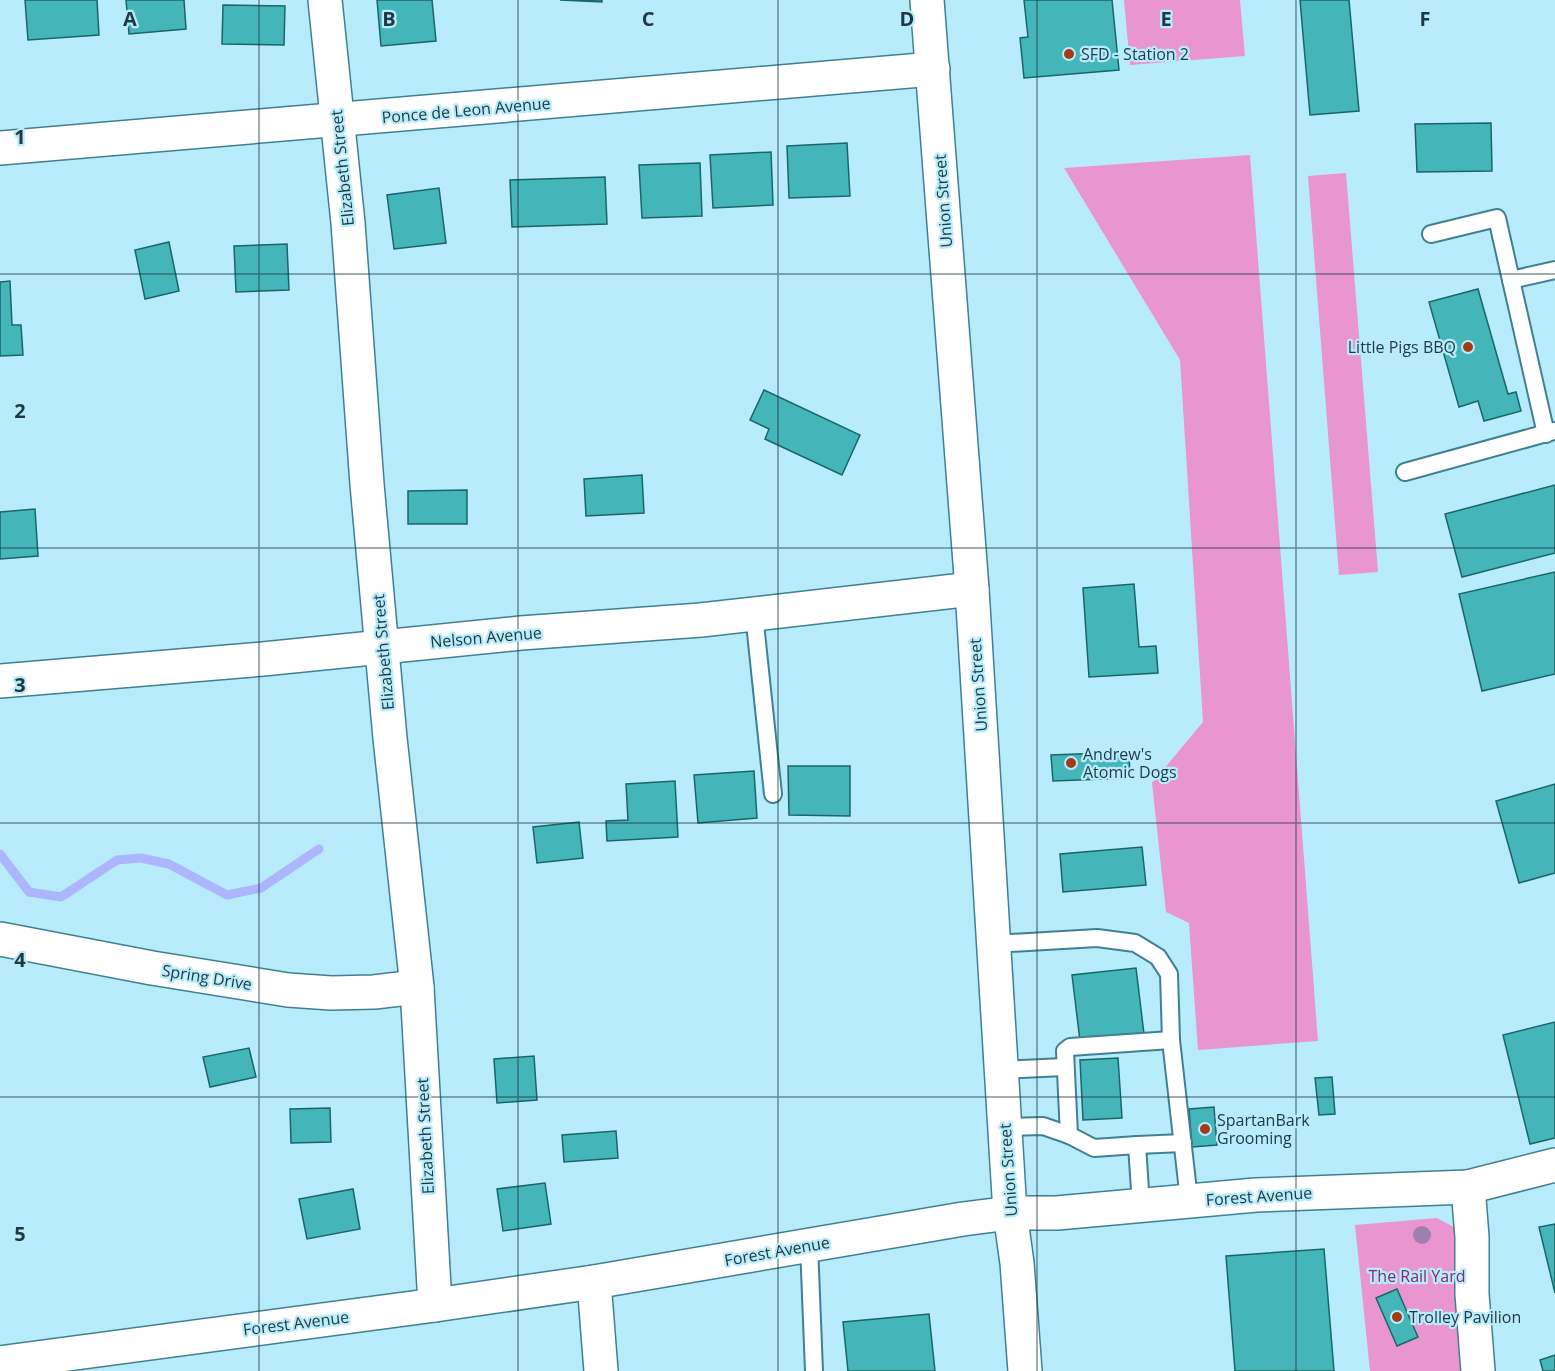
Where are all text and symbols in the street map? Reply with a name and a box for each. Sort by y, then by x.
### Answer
text: A [123,5,137,32]
text: B [382,5,396,32]
text: C [642,5,655,32]
text: D [900,5,914,32]
text: E [1160,5,1172,32]
text: F [1420,5,1430,32]
place label: SFD - Station 2 [1081,43,1189,65]
marker: SFD - Station 2 [1062,47,1076,61]
street label: Ponce de Leon Avenue [381,92,551,128]
street label: Elizabeth Street [325,109,359,227]
text: 1 [14,123,26,150]
street label: Union Street [929,153,957,249]
place label: Little Pigs BBQ [1348,336,1456,358]
marker: Little Pigs BBQ [1461,340,1475,354]
text: 2 [14,397,26,424]
street label: Elizabeth Street [367,593,399,711]
street label: Nelson Avenue [429,621,543,653]
street label: Union Street [964,637,992,733]
text: 3 [14,671,26,698]
place label: Andrew's Atomic Dogs [1083,743,1177,783]
marker: Andrew's Atomic Dogs [1064,756,1078,770]
text: 4 [14,946,26,973]
street label: Spring Drive [160,959,254,995]
street label: Elizabeth Street [411,1077,439,1195]
place label: SpartanBark Grooming [1217,1109,1310,1149]
street label: Union Street [994,1122,1022,1218]
marker: SpartanBark Grooming [1198,1122,1212,1136]
street label: Forest Avenue [1205,1181,1313,1211]
text: 5 [14,1220,26,1247]
street label: Forest Avenue [723,1231,831,1271]
park label: The Rail Yard [1369,1265,1465,1287]
street label: Forest Avenue [242,1306,350,1340]
place label: Trolley Pavilion [1409,1306,1521,1328]
marker: Trolley Pavilion [1390,1310,1404,1324]

